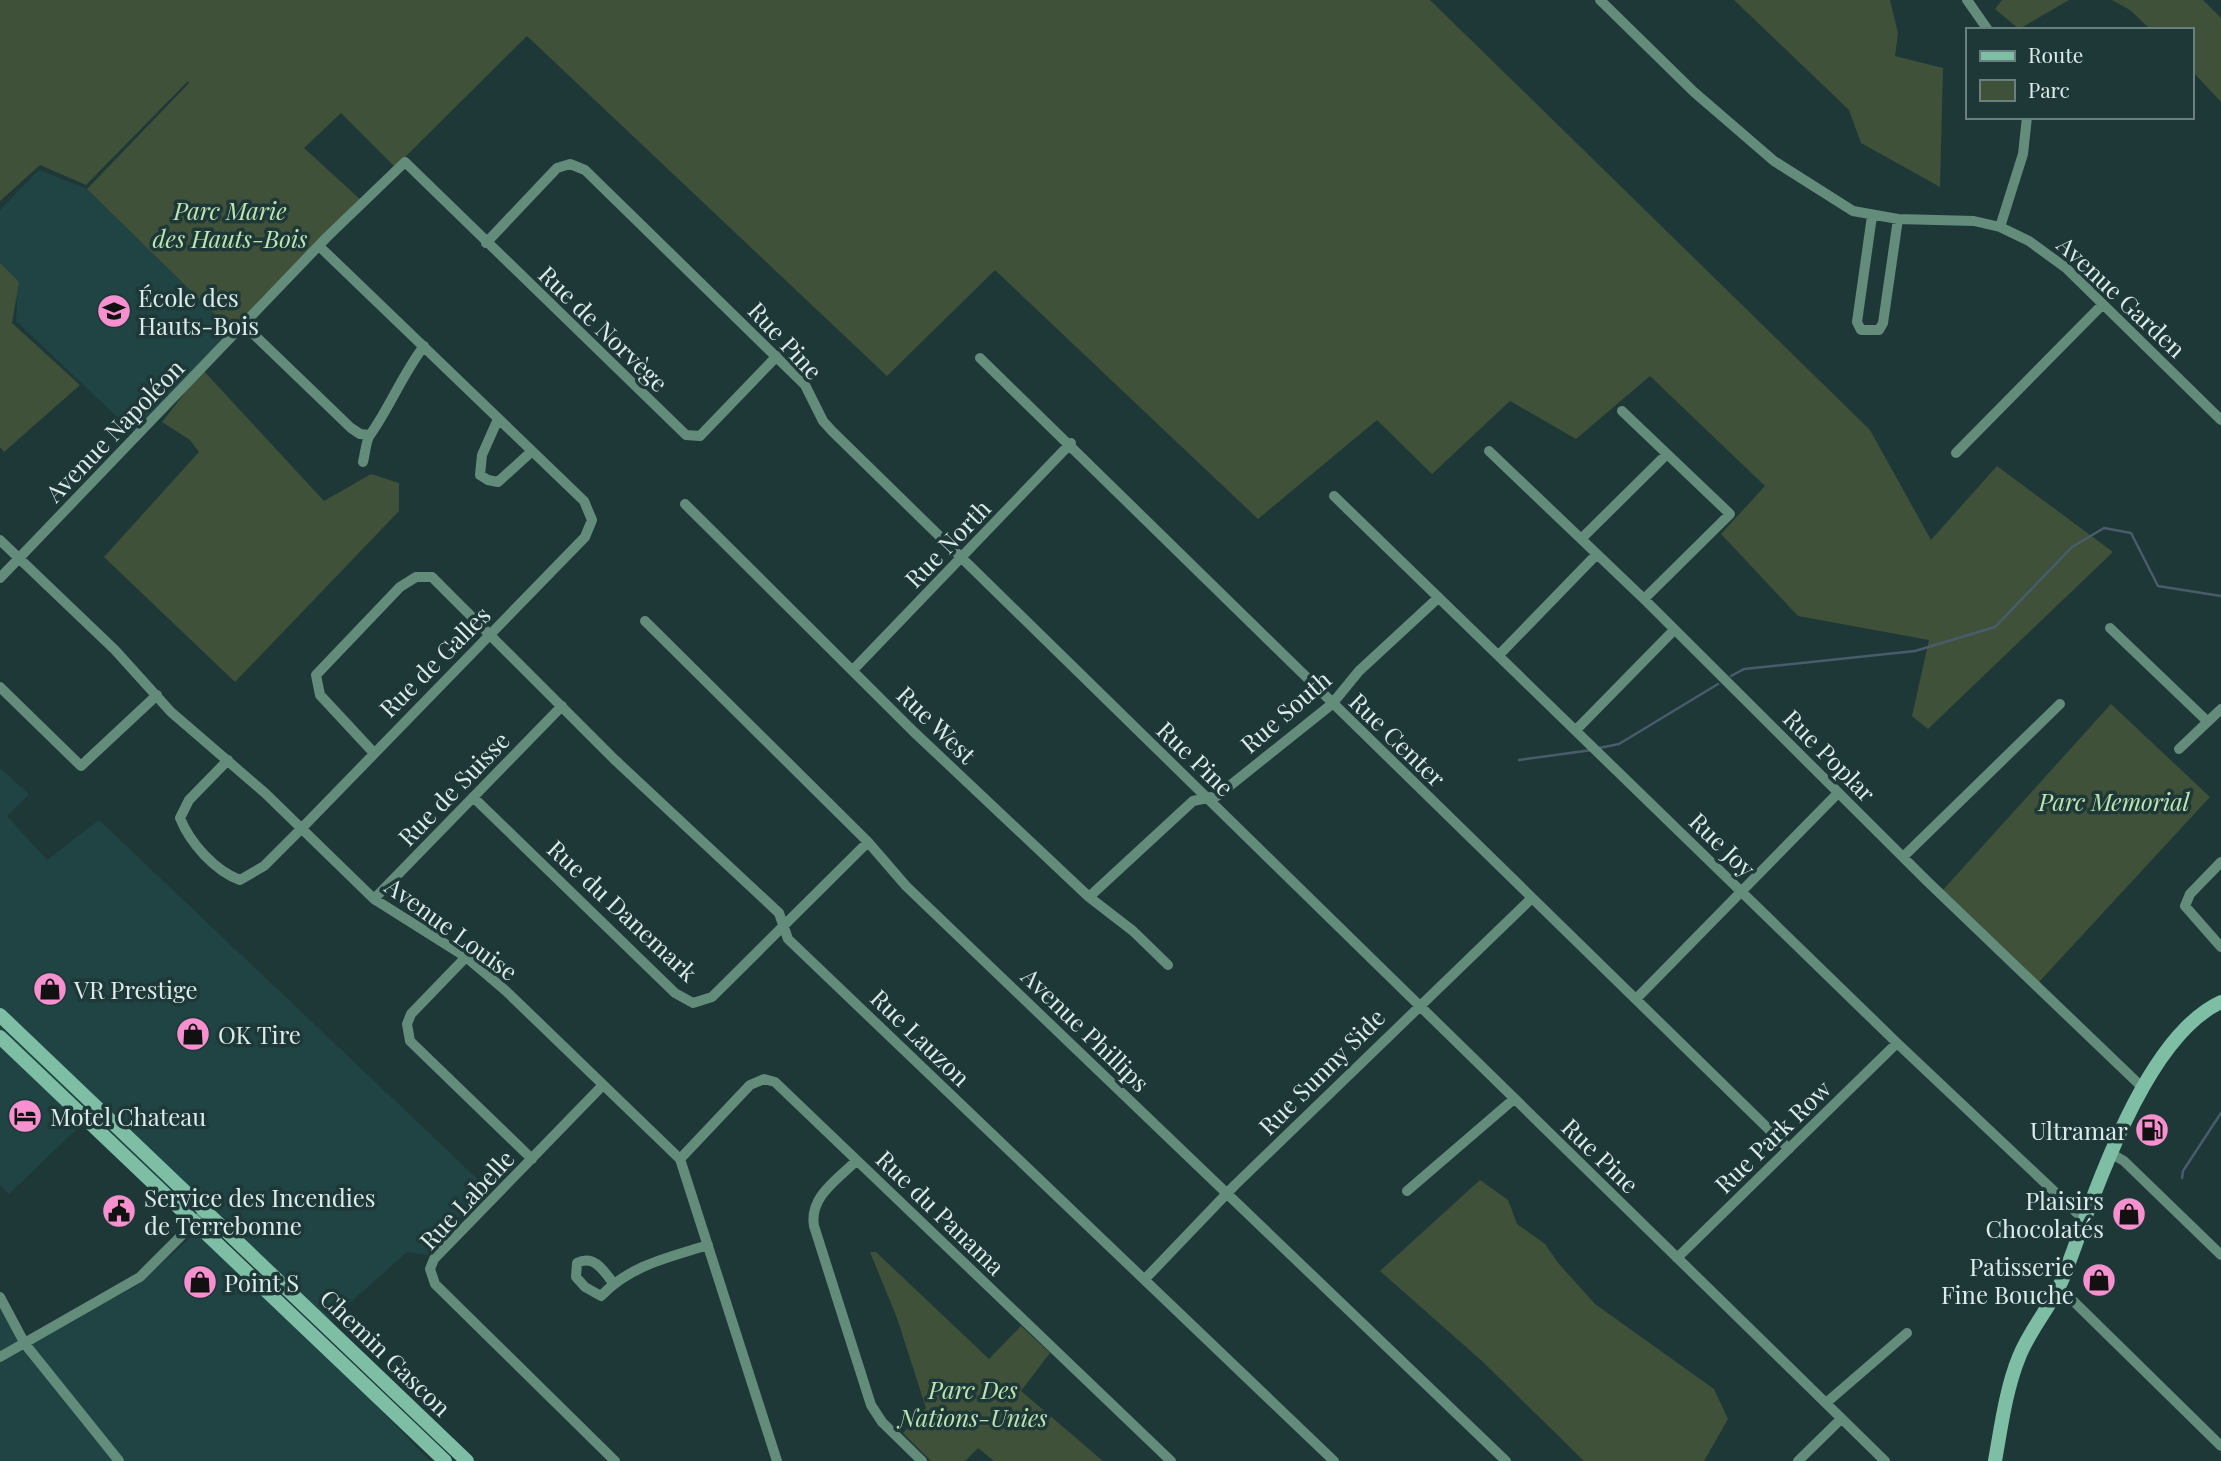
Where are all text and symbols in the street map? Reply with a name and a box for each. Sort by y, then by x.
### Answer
legend [1966,28,2193,119]
text: Route [2028,40,2083,68]
text: Parc [2028,75,2070,103]
park label: Parc Marie des Hauts-Bois [153,194,307,254]
street label: Avenue Garden [2050,228,2193,364]
street label: Rue de Norvège [532,258,676,398]
place label: École des Hauts-Bois [138,281,259,341]
school or university icon: École des Hauts-Bois [95,292,133,330]
street label: Rue Pine [742,294,830,386]
street label: Avenue Napoléon [37,352,190,509]
street label: Rue North [897,492,997,594]
street label: Rue de Galles [372,599,496,723]
street label: Rue South [1233,663,1337,759]
street label: Rue West [891,678,984,770]
street label: Rue Center [1343,685,1453,793]
street label: Rue Poplar [1777,702,1883,808]
street label: Rue Pine [1151,713,1241,803]
street label: Rue de Suisse [390,724,516,852]
park label: Parc Memorial [2038,785,2191,817]
street label: Rue Joy [1683,805,1763,883]
street label: Rue du Danemark [541,832,705,988]
street label: Avenue Louise [379,869,525,987]
street label: Avenue Phillips [1015,959,1157,1098]
shop icon: VR Prestige [31,970,69,1008]
place label: VR Prestige [73,973,198,1005]
street label: Rue Lauzon [864,982,978,1092]
street label: Rue Sunny Side [1251,1001,1391,1141]
shop icon: OK Tire [174,1015,212,1053]
place label: OK Tire [218,1018,301,1050]
street label: Rue Park Row [1707,1072,1837,1199]
hotel icon: Motel Chateau [6,1097,44,1135]
place label: Motel Chateau [50,1100,206,1132]
street label: Rue Pine [1556,1110,1646,1200]
fuel station icon: Ultramar [2133,1111,2171,1149]
place label: Ultramar [2030,1114,2128,1146]
street label: Rue Labelle [412,1142,520,1256]
street label: Rue du Panama [870,1143,1012,1281]
place label: Service des Incendies de Terrebonne [144,1181,376,1241]
place label: Plaisirs Chocolatés [1985,1184,2104,1244]
public building icon: Service des Incendies de Terrebonne [100,1192,138,1230]
shop icon: Plaisirs Chocolatés [2110,1195,2148,1233]
place label: Patisserie Fine Bouche [1941,1250,2074,1310]
shop icon: Patisserie Fine Bouche [2080,1261,2118,1299]
shop icon: Point S [181,1263,219,1301]
place label: Point S [224,1266,299,1298]
street label: Chemin Gascon [314,1281,458,1423]
park label: Parc Des Nations-Unies [897,1373,1047,1433]

